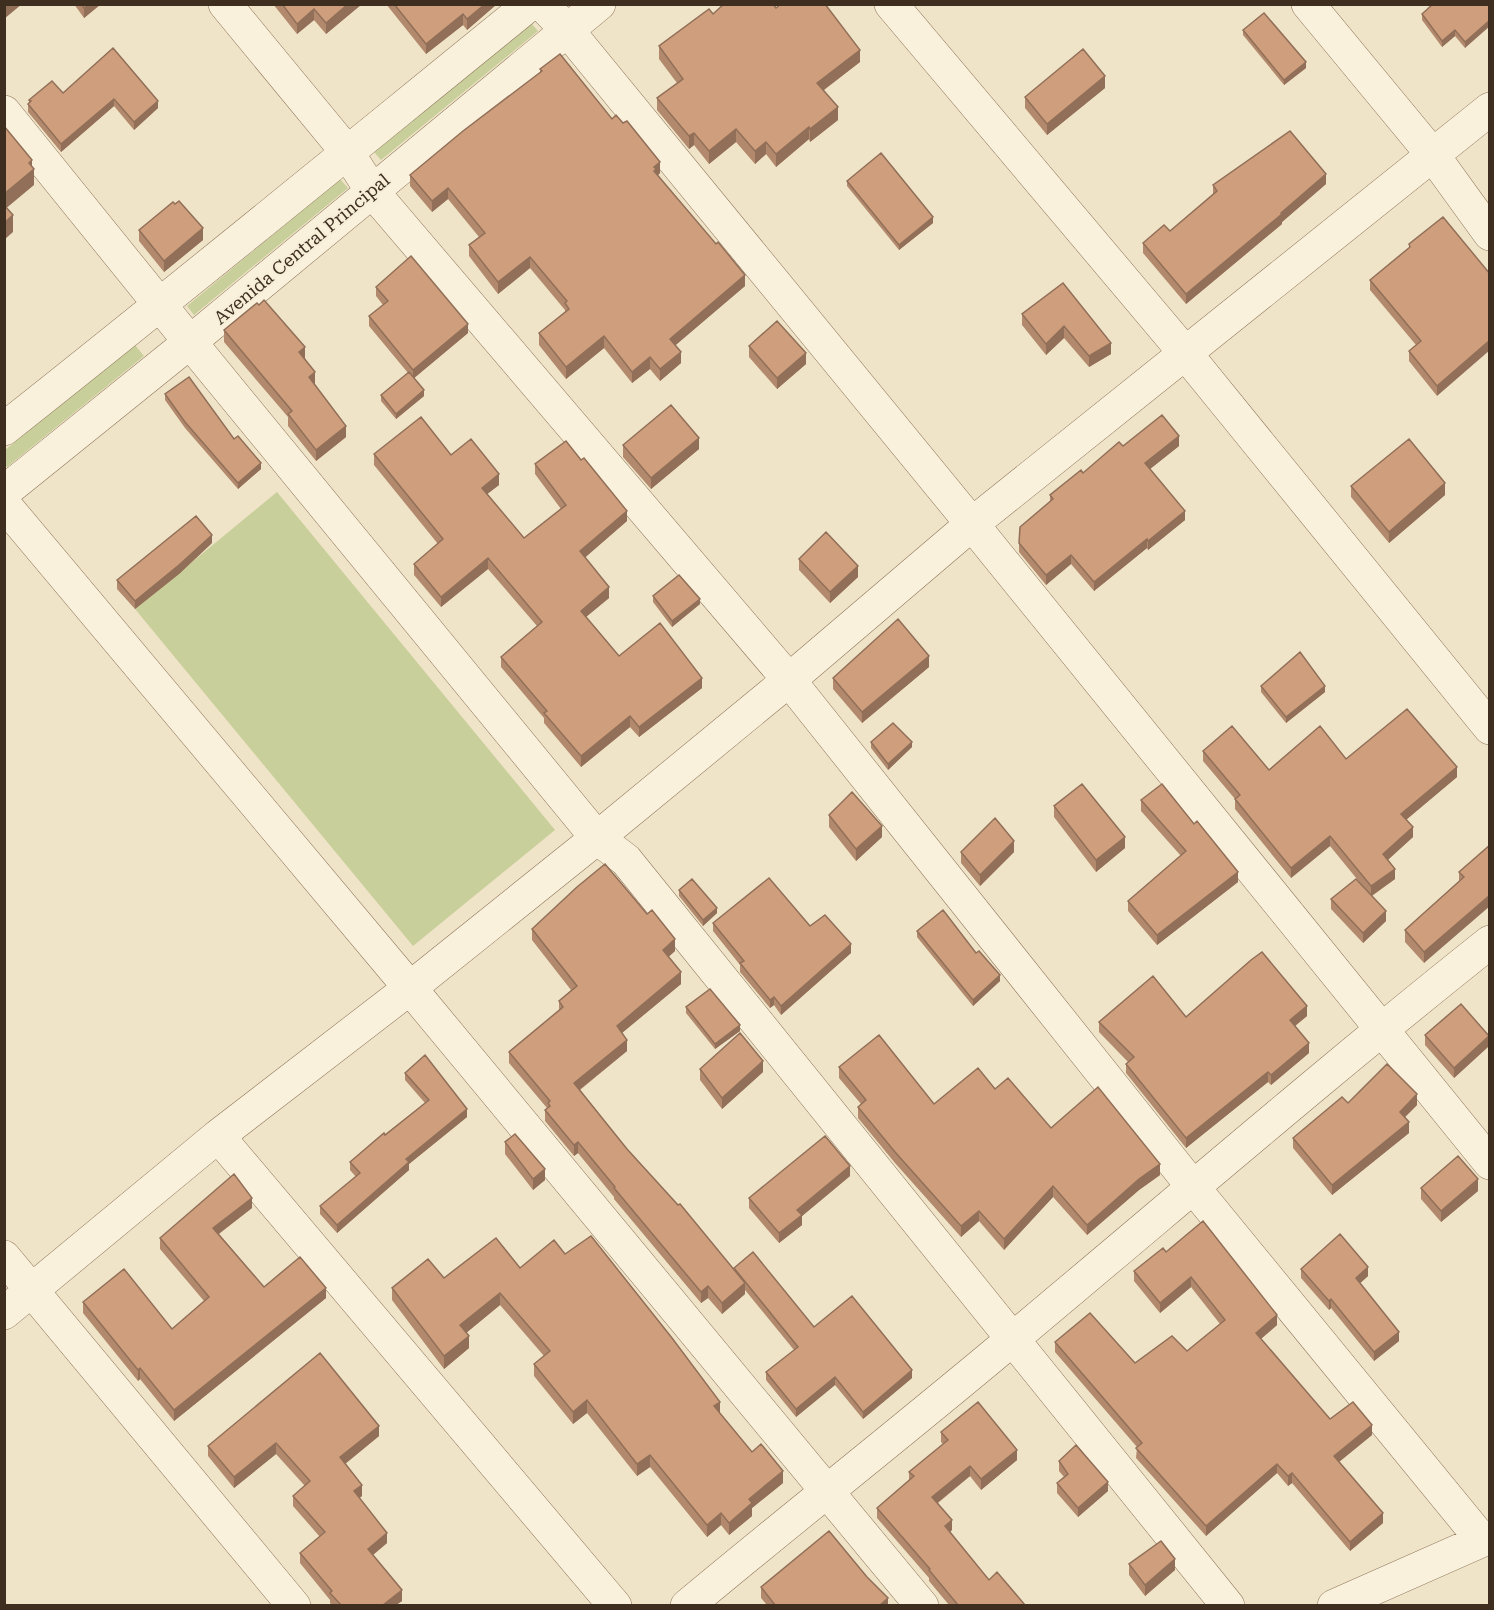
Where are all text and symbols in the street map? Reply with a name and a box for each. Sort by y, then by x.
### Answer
street label: Avenida Central Principal [210,169,394,328]

